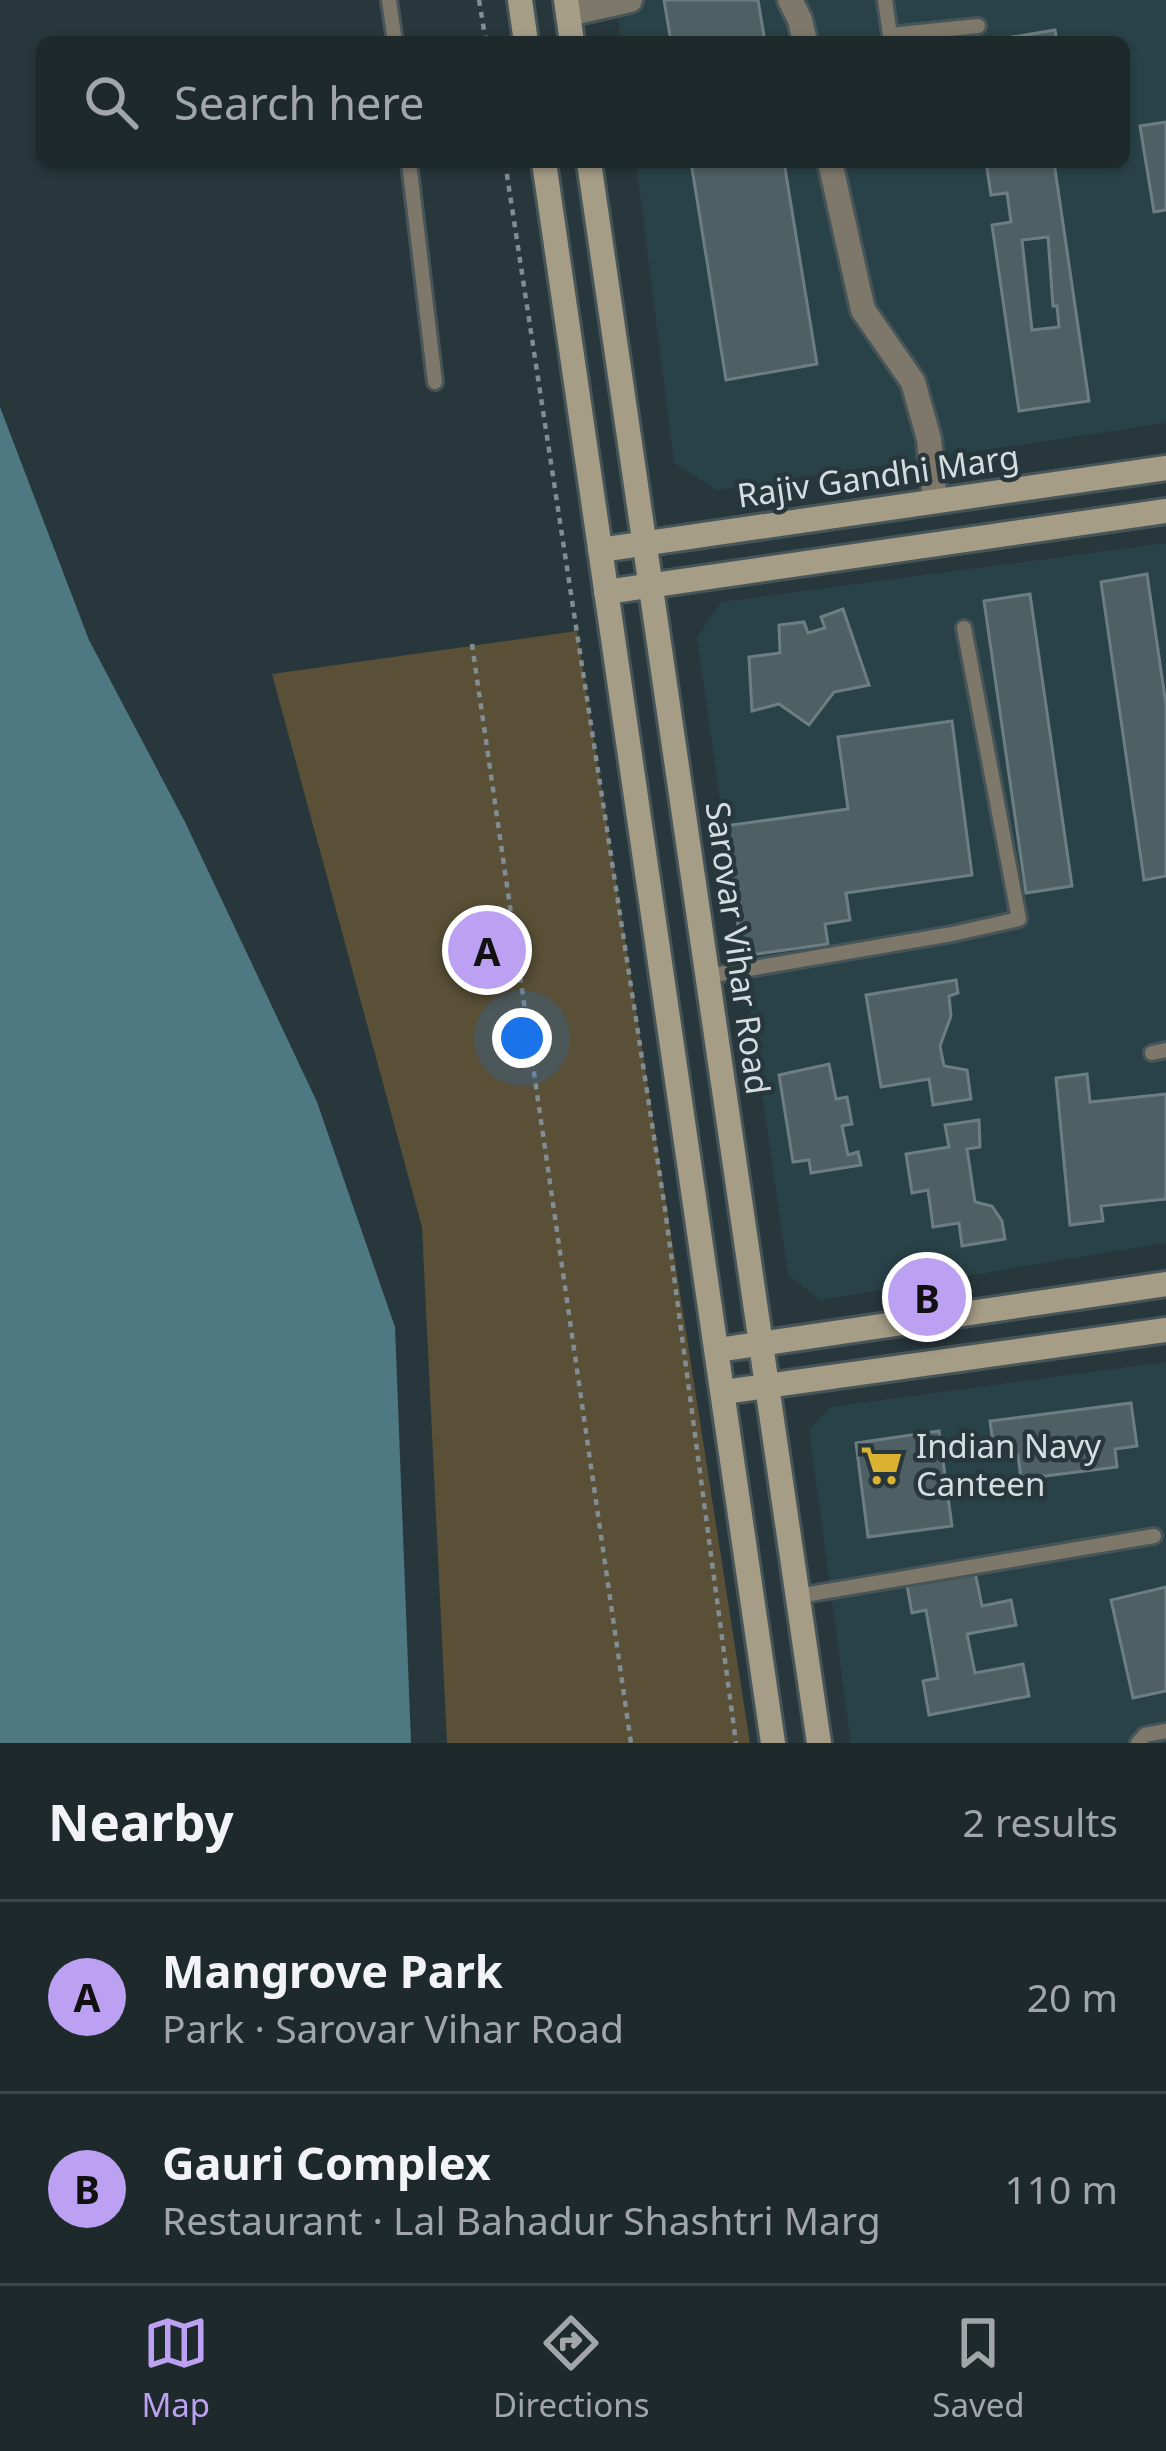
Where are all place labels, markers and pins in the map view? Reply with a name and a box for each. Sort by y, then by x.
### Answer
pin: A [448,905,526,995]
pin: B [888,1252,966,1342]
place label: Indian Navy Canteen [916,1423,1101,1506]
supermarket icon: Indian Navy Canteen [859,1442,905,1488]

